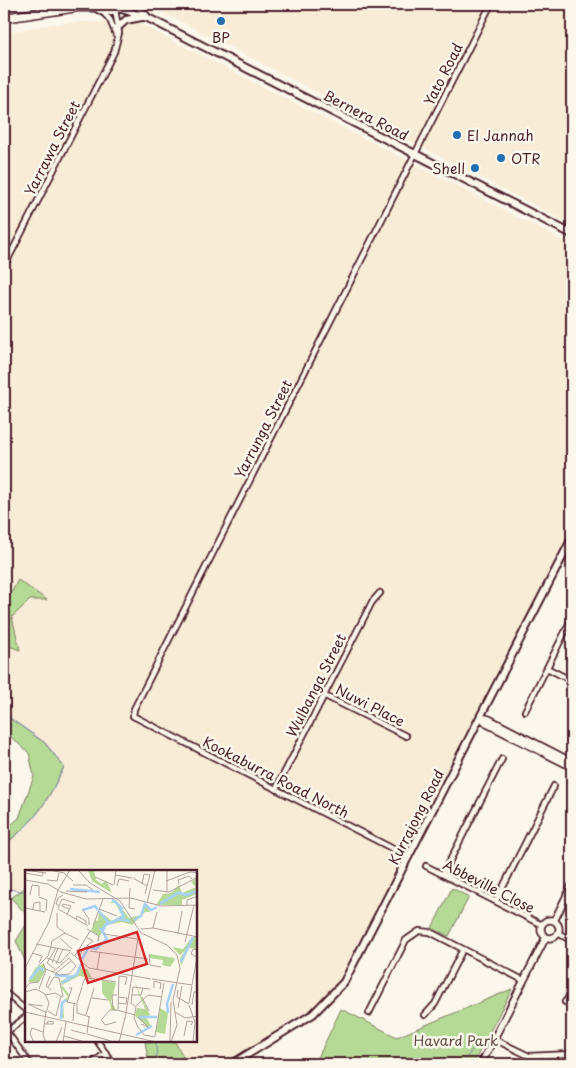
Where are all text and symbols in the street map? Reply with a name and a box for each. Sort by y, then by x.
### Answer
marker: BP [215,15,227,27]
place label: BP [212,27,230,48]
street label: Yato Road [418,39,468,109]
street label: Bernera Road [320,84,412,146]
street label: Yarrawa Street [19,97,85,199]
place label: El Jannah [467,125,534,146]
marker: El Jannah [451,129,463,141]
place label: OTR [511,148,541,169]
marker: OTR [495,152,507,164]
place label: Shell [432,158,465,179]
marker: Shell [469,162,481,174]
street label: Yarrunga Street [229,376,297,482]
street label: Wulbanga Street [281,629,351,740]
street label: Nuwi Place [332,679,408,731]
street label: Kookaburra Road North [199,731,353,823]
street label: Kurrajong Road [383,766,449,868]
street label: Abbeville Close [440,854,538,918]
inset map [25,870,198,1043]
park label: Havard Park [413,1030,499,1051]

